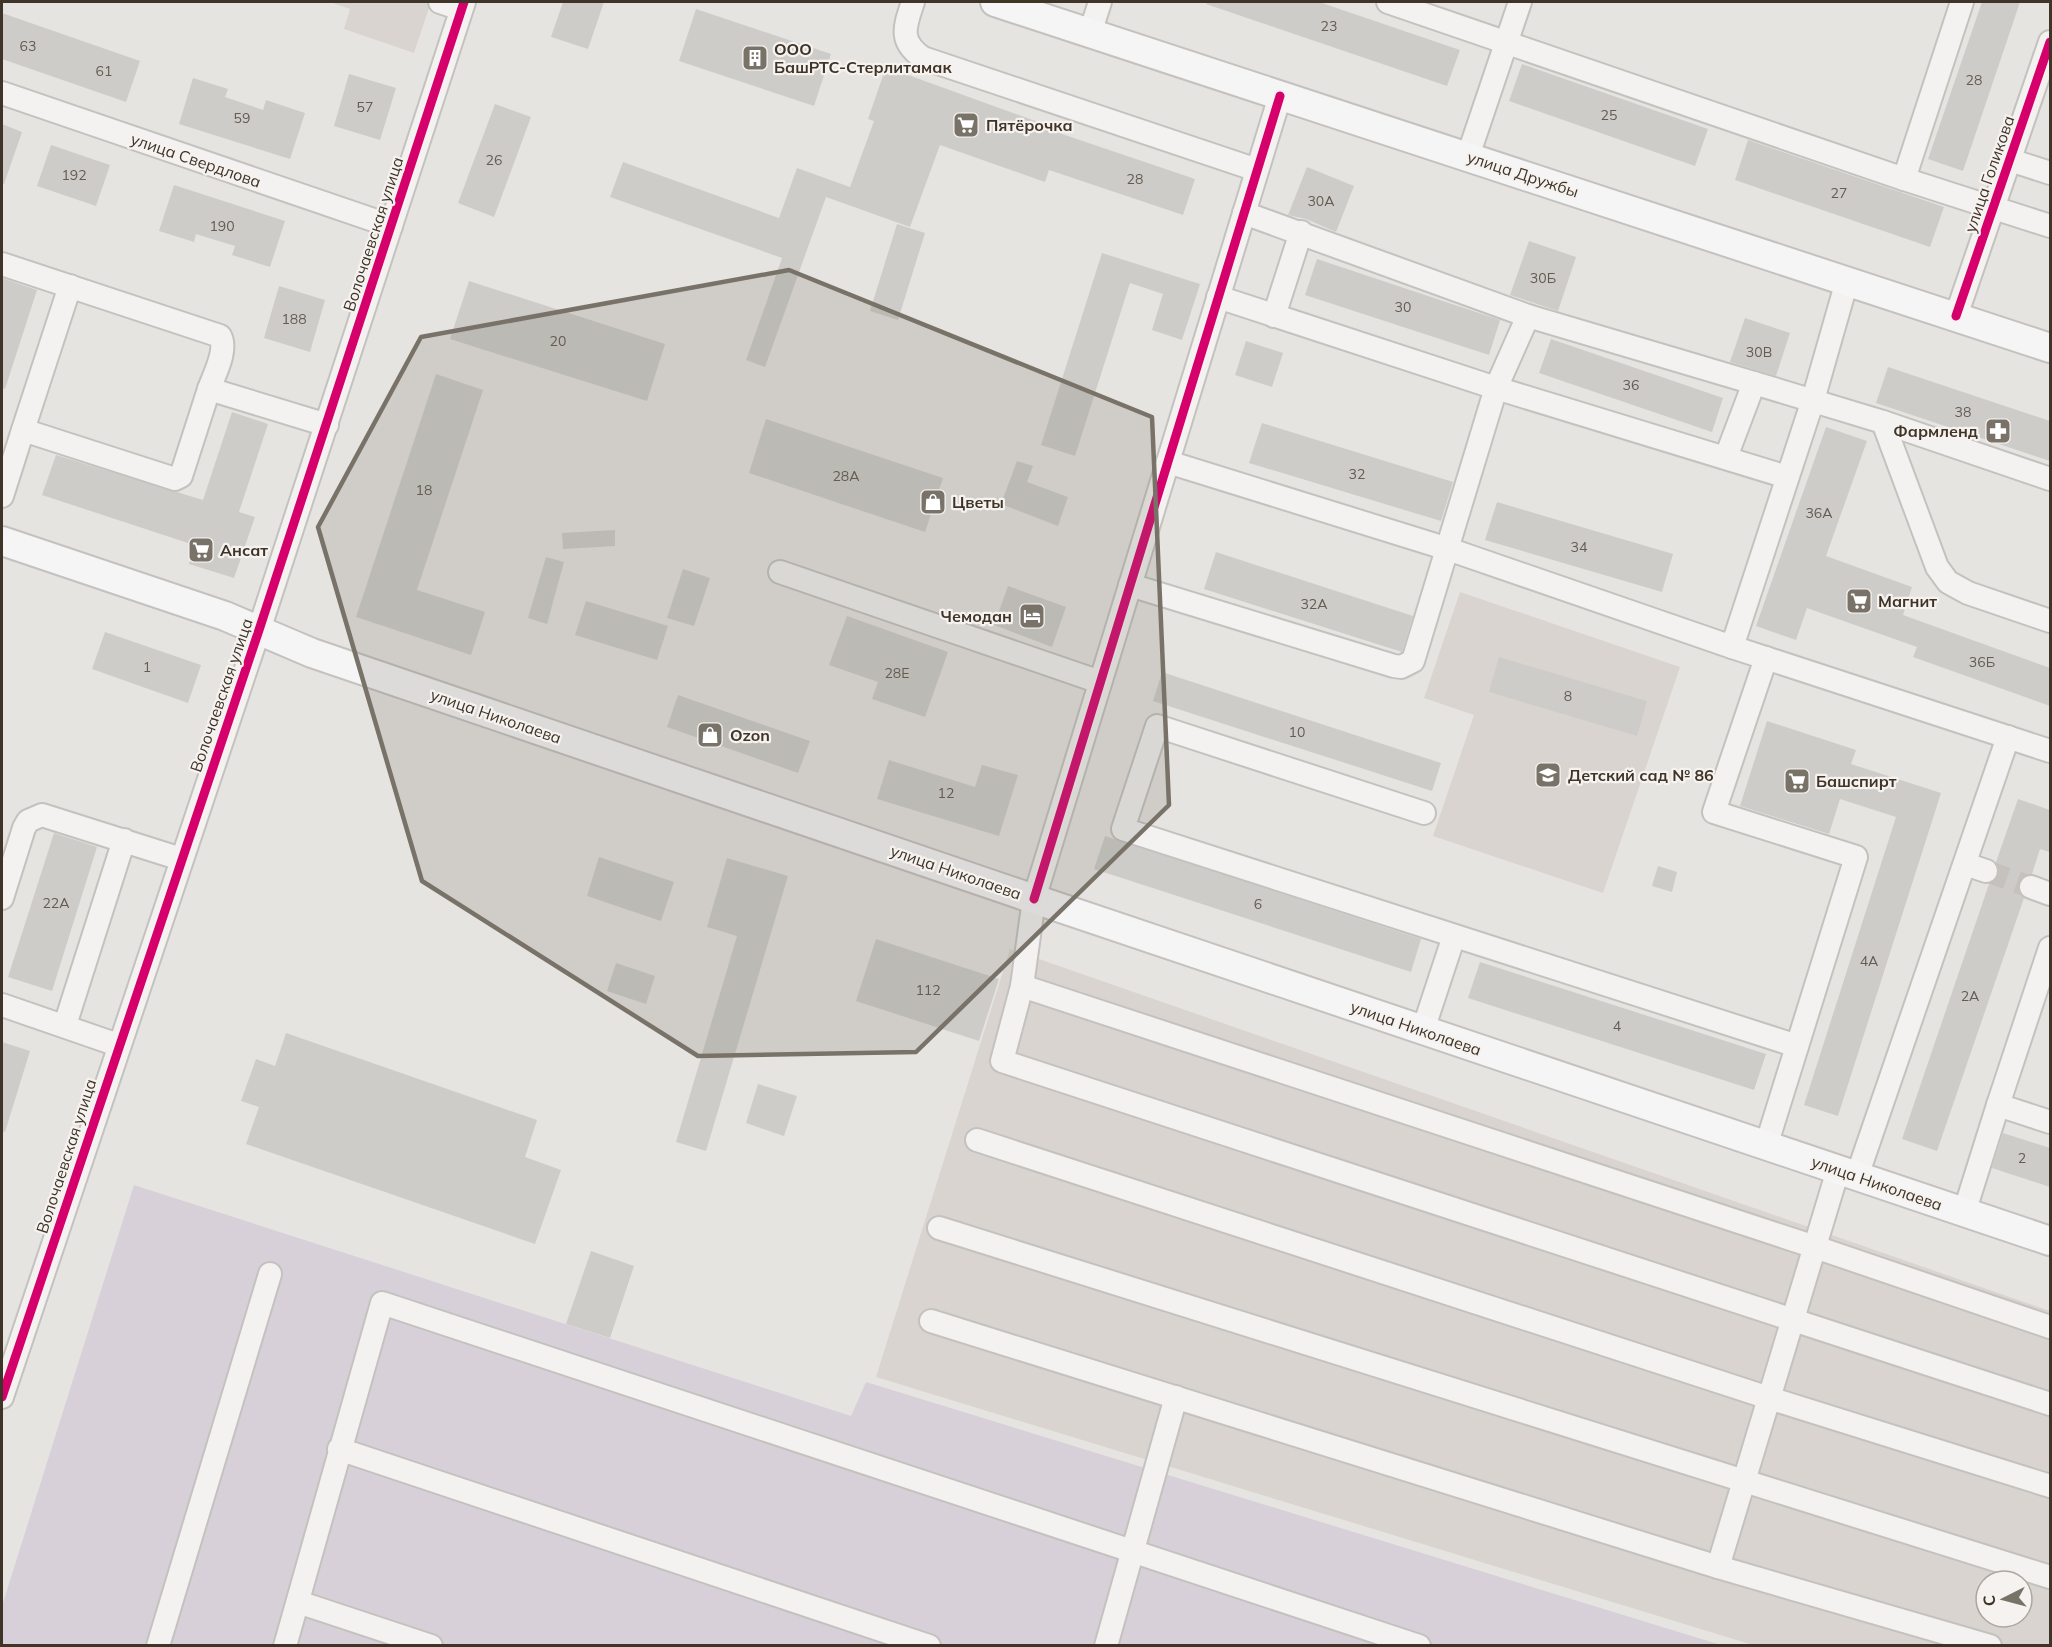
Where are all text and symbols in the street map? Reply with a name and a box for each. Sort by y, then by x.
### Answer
house number: 23 [1321,17,1337,35]
house number: 63 [20,37,36,55]
place label: ООО БашРТС-Стерлитамак [774,39,952,77]
building icon: ООО БашРТС-Стерлитамак [740,43,770,73]
house number: 61 [96,62,112,80]
house number: 28 [1966,71,1982,89]
house number: 57 [357,98,373,116]
house number: 25 [1601,106,1617,124]
house number: 59 [234,109,250,127]
supermarket icon: Пятёрочка [951,110,981,140]
street label: улица Голикова [1960,113,2018,235]
place label: Пятёрочка [986,115,1073,135]
street label: улица Свердлова [128,128,264,192]
street label: улица Дружбы [1465,147,1581,201]
house number: 26 [486,151,502,169]
street label: Волочаевская улица [339,154,407,314]
house number: 192 [61,166,87,184]
house number: 28 [1127,170,1143,188]
house number: 27 [1831,184,1847,202]
house number: 30А [1307,192,1335,210]
house number: 190 [209,217,235,235]
house number: 30Б [1530,269,1556,287]
house number: 30 [1395,298,1411,316]
house number: 188 [281,310,307,328]
house number: 20 [550,332,566,350]
house number: 30В [1746,343,1772,361]
house number: 36 [1623,376,1639,394]
house number: 38 [1955,403,1971,421]
pharmacy icon: Фармленд [1983,416,2013,446]
place label: Фармленд [1893,421,1978,441]
house number: 32 [1349,465,1365,483]
house number: 28А [832,467,860,485]
house number: 18 [416,481,432,499]
shop icon: Цветы [918,487,948,517]
place label: Цветы [952,492,1004,512]
house number: 36А [1805,504,1833,522]
supermarket icon: Ансат [186,535,216,565]
house number: 34 [1571,538,1588,556]
place label: Ансат [220,540,268,560]
supermarket icon: Магнит [1844,586,1874,616]
place label: Магнит [1878,591,1937,611]
house number: 32А [1300,595,1328,613]
hotel icon: Чемодан [1017,601,1047,631]
place label: Чемодан [941,606,1012,626]
street label: Волочаевская улица [185,615,257,775]
house number: 36Б [1969,653,1995,671]
house number: 1 [143,658,151,676]
house number: 28Е [884,664,910,682]
street label: улица Николаева [428,684,564,748]
house number: 8 [1564,687,1572,705]
shop icon: Ozon [695,720,725,750]
house number: 10 [1289,723,1305,741]
place label: Ozon [730,725,770,745]
school or university icon: Детский сад № 86 [1533,760,1563,790]
place label: Детский сад № 86 [1568,765,1714,785]
supermarket icon: Башспирт [1782,766,1812,796]
place label: Башспирт [1816,771,1897,791]
house number: 12 [938,784,954,802]
street label: улица Николаева [888,840,1024,904]
house number: 22А [42,894,70,912]
house number: 6 [1254,895,1262,913]
house number: 4А [1860,952,1879,970]
house number: 112 [915,981,941,999]
house number: 2А [1961,987,1980,1005]
street label: улица Николаева [1348,996,1484,1060]
house number: 4 [1613,1017,1622,1035]
street label: Волочаевская улица [32,1076,100,1236]
house number: 2 [2018,1149,2026,1167]
street label: улица Николаева [1809,1151,1945,1215]
north arrow [1974,1569,2034,1629]
text: С [1979,1594,2000,1607]

